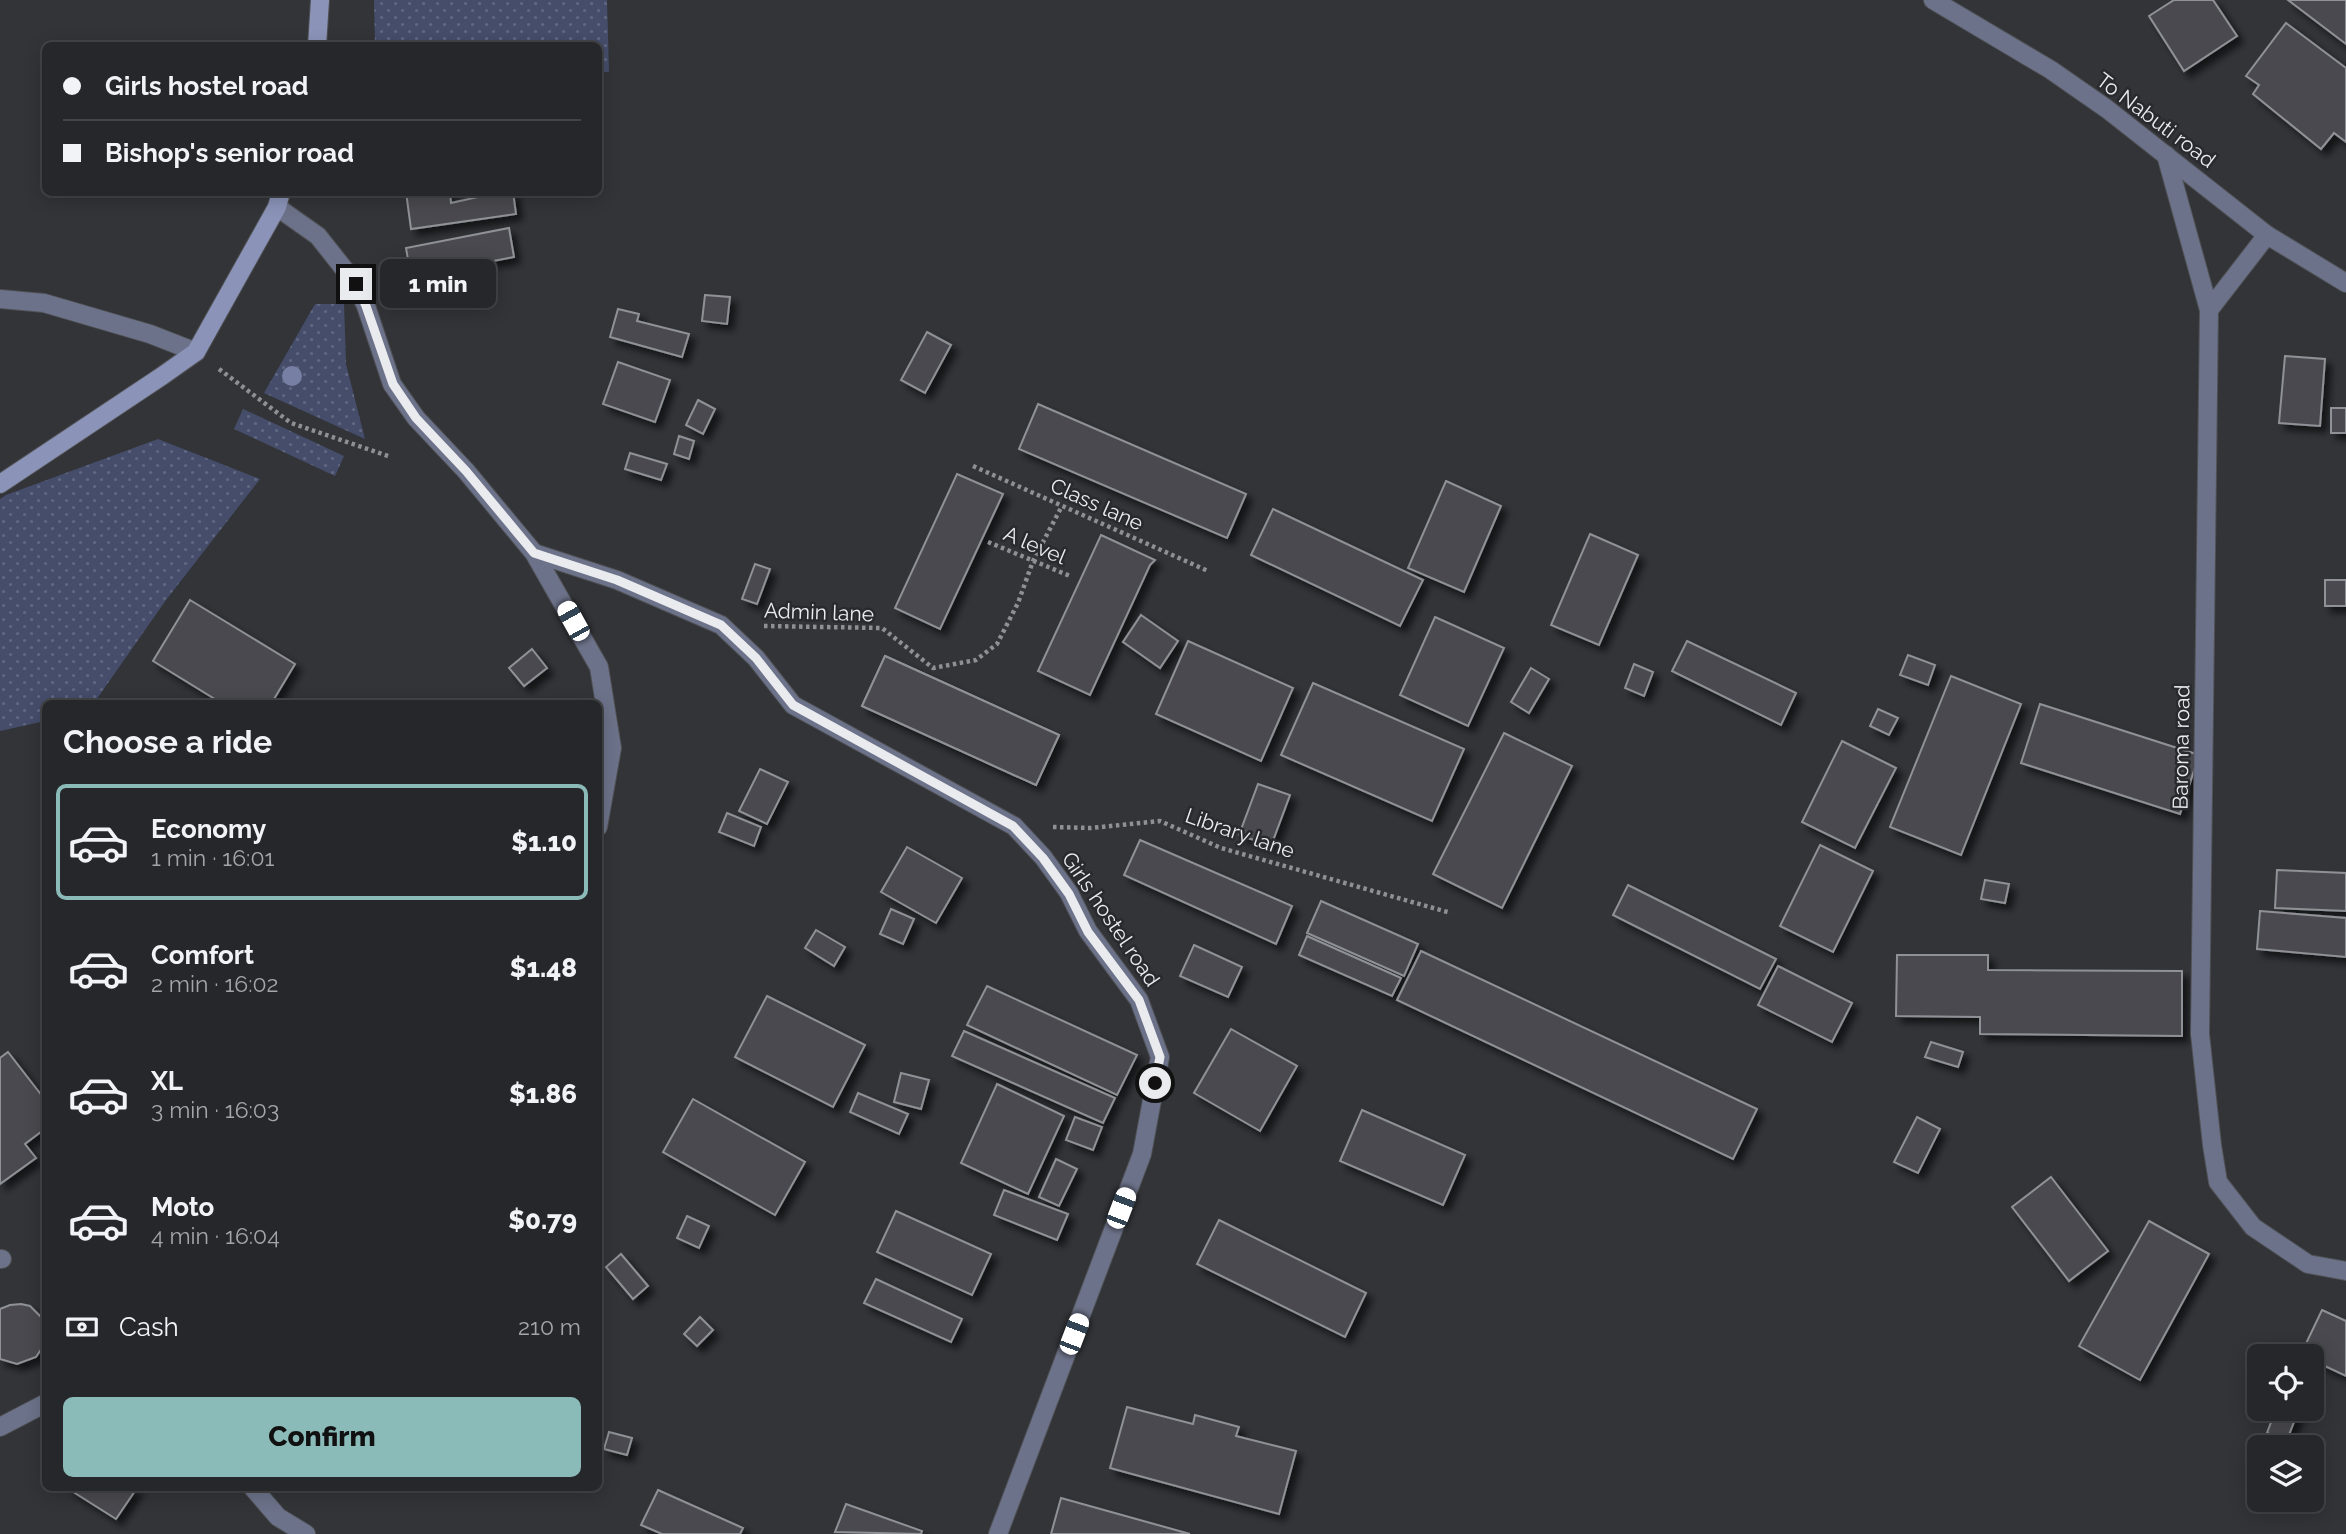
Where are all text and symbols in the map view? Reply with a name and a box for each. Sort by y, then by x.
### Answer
street label: To Nabuti road [2092,67,2220,173]
text: Girls hostel road [105,71,309,101]
text: Bishop's senior road [105,138,354,168]
callout: 1 min [380,260,496,308]
route end [340,268,372,300]
text: 1 min [408,270,468,297]
street label: Class lane [1047,472,1147,536]
street label: A level [1000,521,1070,569]
car [554,598,593,644]
street label: Admin lane [764,598,874,626]
street label: Baroma road [2167,684,2195,810]
text: Choose a ride [63,723,272,760]
street label: Library lane [1182,803,1298,863]
icon: car [67,811,130,874]
text: Economy [151,814,266,844]
text: $1.10 [511,827,577,857]
text: 1 min · 16:01 [151,844,274,871]
street label: Girls hostel road [1057,847,1165,991]
icon: car [67,937,130,1000]
text: Comfort [151,940,254,970]
text: $1.48 [510,953,577,983]
text: 2 min · 16:02 [151,970,279,997]
icon: car [67,1063,130,1126]
text: XL [151,1066,183,1096]
route start [1139,1067,1171,1099]
text: $1.86 [509,1079,577,1109]
text: 3 min · 16:03 [151,1096,279,1123]
car [1104,1185,1139,1231]
icon: car [67,1189,130,1252]
text: Moto [151,1192,214,1222]
text: $0.79 [508,1205,577,1235]
text: 4 min · 16:04 [151,1222,280,1249]
icon: cash [63,1308,101,1346]
car [1057,1311,1092,1357]
text: Cash [119,1312,179,1342]
text: 210 m [518,1313,581,1340]
map controls [2247,1344,2324,1512]
button: locate [2247,1344,2324,1421]
button: Confirm [63,1397,581,1477]
button: layers [2247,1435,2324,1512]

